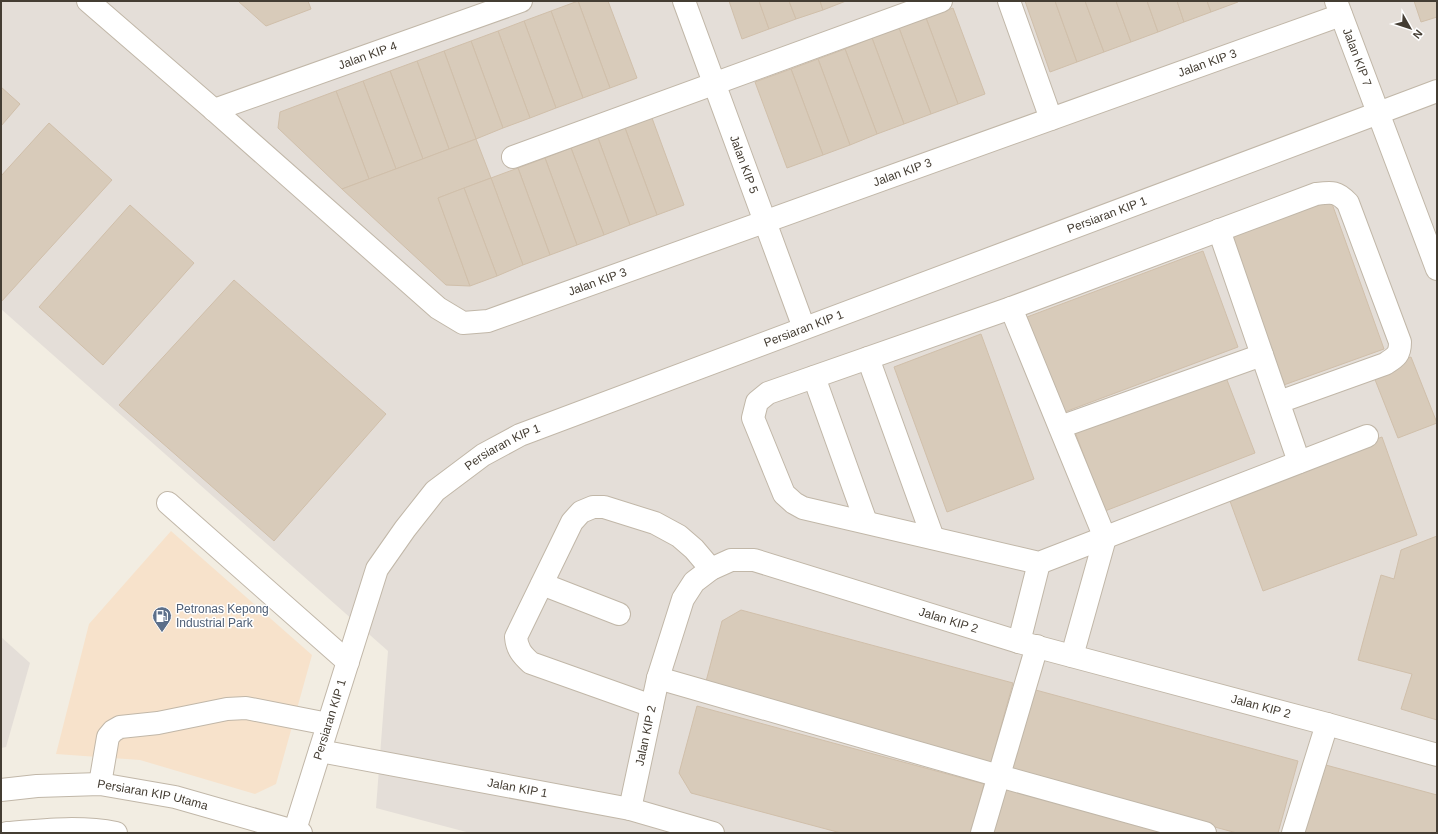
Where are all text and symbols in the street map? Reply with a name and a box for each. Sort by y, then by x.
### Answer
north arrow [1390,8,1430,48]
street label: Jalan KIP 7 [1340,26,1375,89]
text: N [1411,27,1425,41]
street label: Jalan KIP 4 [336,39,399,72]
street label: Jalan KIP 3 [1176,46,1239,80]
street label: Jalan KIP 5 [727,133,761,196]
street label: Jalan KIP 3 [871,155,934,189]
street label: Persiaran KIP 1 [1065,193,1149,236]
street label: Jalan KIP 3 [566,265,629,299]
street label: Persiaran KIP 1 [762,307,846,350]
street label: Persiaran KIP 1 [462,421,542,473]
place label: Petronas Kepong Industrial Park [176,602,269,630]
street label: Jalan KIP 2 [917,604,980,636]
fuel station icon: Petronas Kepong Industrial Park [151,605,173,633]
street label: Persiaran KIP 1 [310,677,349,762]
street label: Jalan KIP 2 [1229,692,1292,721]
street label: Jalan KIP 2 [632,704,659,767]
street label: Jalan KIP 1 [486,775,549,801]
street label: Persiaran KIP Utama [96,777,210,813]

